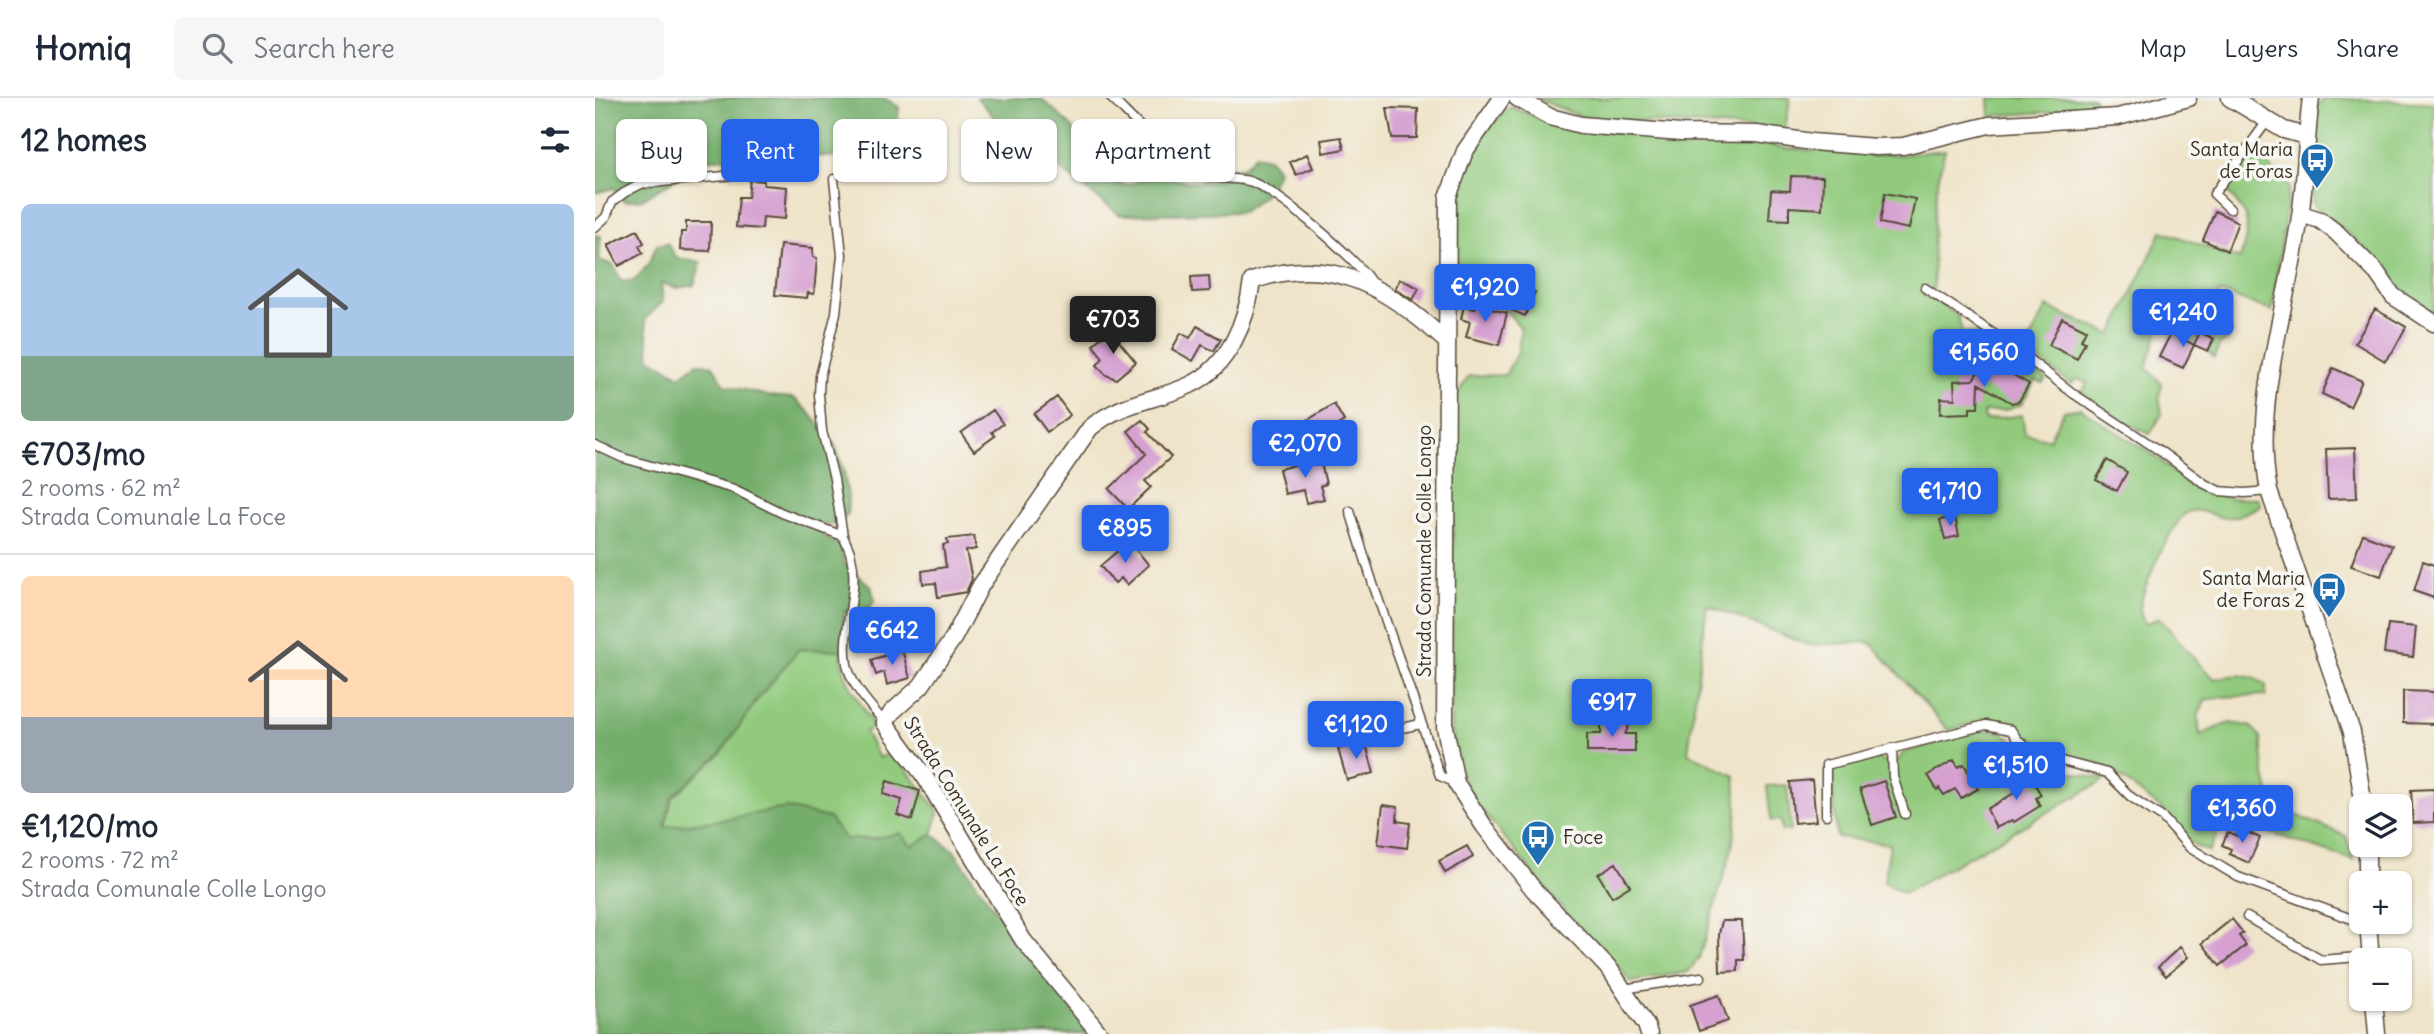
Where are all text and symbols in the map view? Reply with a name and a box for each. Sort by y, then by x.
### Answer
search box [174,17,664,80]
text: Homiq [35,27,132,69]
icon: search [198,29,236,67]
text: Search here [254,32,395,65]
text: Map [2140,33,2186,63]
text: Layers [2224,33,2298,63]
text: Share [2336,33,2399,63]
chip: Buy [616,119,707,182]
chip: Rent [721,119,819,182]
chip: Filters [833,119,947,182]
chip: New [961,119,1057,182]
chip: Apartment [1071,119,1235,182]
text: 12 homes [21,121,147,159]
icon: filters [536,121,574,159]
place label: Santa Maria de Foras [2190,137,2293,183]
bus stop icon: Santa Maria de Foras [2298,141,2336,190]
icon: home [235,250,361,376]
pin: €1,920 [1428,264,1542,324]
text: €1,920 [1450,272,1520,301]
pin: €1,240 [2126,289,2240,349]
pin: €703 [1072,296,1154,356]
text: €1,240 [2148,297,2218,326]
text: €703 [1086,304,1140,333]
pin: €1,560 [1927,330,2041,389]
text: €1,560 [1949,337,2019,366]
pin: €2,070 [1248,420,1362,480]
street label: Strada Comunale Colle Longo [1412,425,1436,677]
text: €2,070 [1268,428,1342,457]
text: €703/mo [21,435,145,473]
pin: €1,710 [1893,468,2007,528]
text: 2 rooms · 62 m² [21,473,181,502]
text: €1,710 [1918,476,1982,505]
text: Strada Comunale La Foce [21,502,286,531]
pin: €895 [1084,505,1166,565]
text: €895 [1098,513,1152,542]
place label: Santa Maria de Foras 2 [2202,566,2305,612]
bus stop icon: Santa Maria de Foras 2 [2310,570,2348,619]
pin: €642 [851,608,933,667]
text: €642 [865,615,919,644]
icon: home [235,622,361,748]
pin: €917 [1571,680,1653,739]
text: €917 [1588,687,1636,716]
pin: €1,120 [1299,702,1413,761]
text: €1,120 [1324,709,1388,738]
street label: Strada Comunale La Foce [899,712,1035,910]
pin: €1,510 [1959,742,2073,802]
text: €1,510 [1983,750,2049,779]
pin: €1,360 [2185,786,2299,845]
text: €1,360 [2207,793,2277,822]
map controls [2349,794,2412,1011]
button: layers [2349,794,2412,857]
text: €1,120/mo [21,807,158,845]
bus stop icon: Foce [1519,818,1557,867]
place label: Foce [1563,825,1603,849]
text: 2 rooms · 72 m² [21,845,179,874]
button: + [2349,871,2412,934]
text: Strada Comunale Colle Longo [21,874,327,903]
button: − [2349,948,2412,1011]

